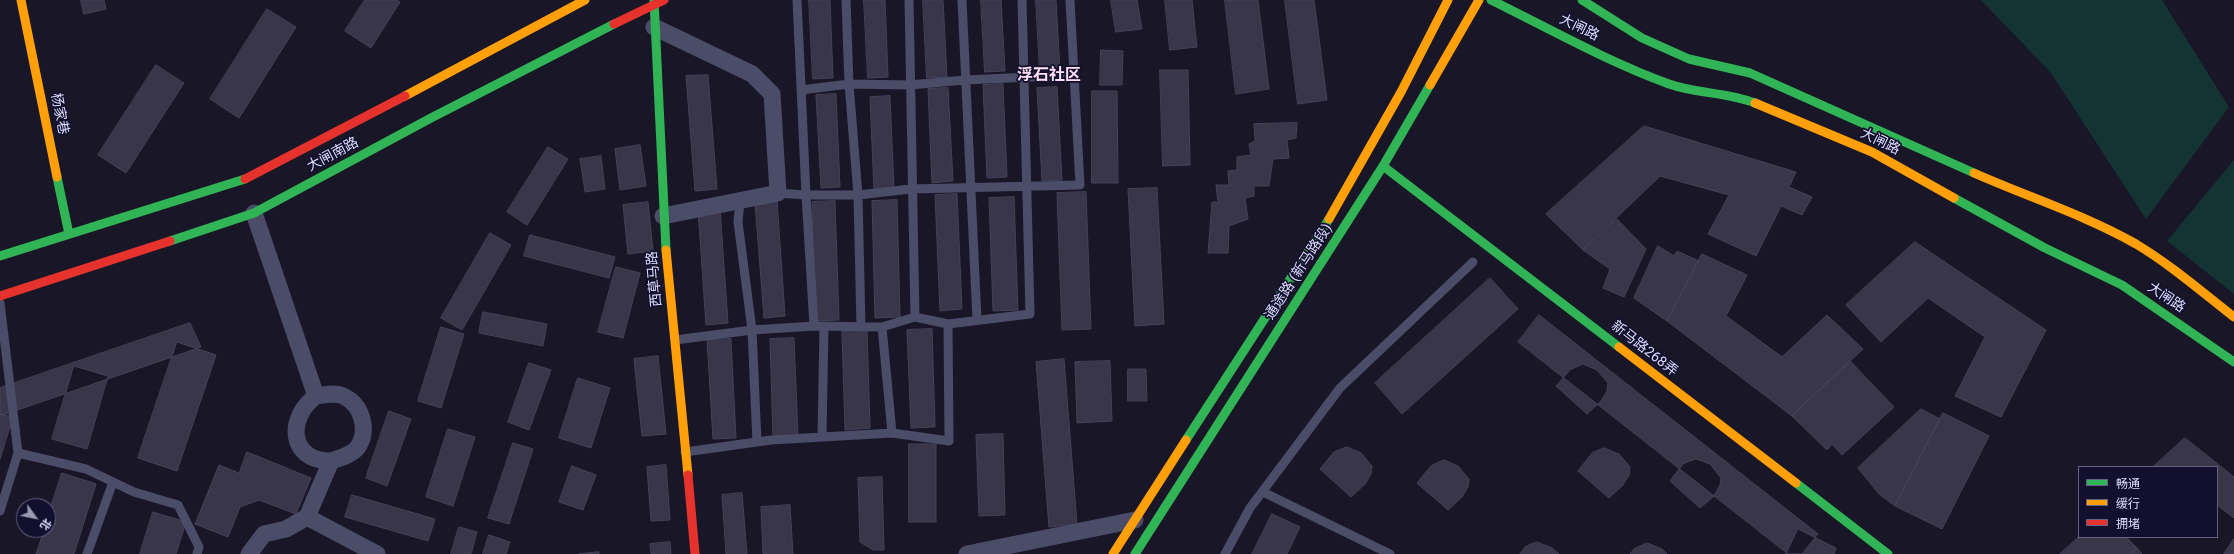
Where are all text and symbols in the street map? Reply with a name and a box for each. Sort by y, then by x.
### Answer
street label: 大闸路 [1556,11,1602,45]
district label: 浮石社区 [1017,66,1081,86]
street label: 杨家巷 [47,92,71,136]
street label: 大闸路 [1857,125,1903,159]
street label: 大闸南路 [304,134,362,176]
street label: 通途路 (新马路段) [1262,221,1336,323]
street label: 西草马路 [644,250,666,308]
street label: 大闸路 [2144,279,2188,317]
street label: 新马路268弄 [1607,318,1681,380]
legend [2078,466,2218,538]
text: 畅通 [2116,477,2140,491]
text: 缓行 [2116,497,2140,511]
north arrow [16,498,56,538]
text: 北 [37,516,54,532]
text: 拥堵 [2116,517,2140,531]

